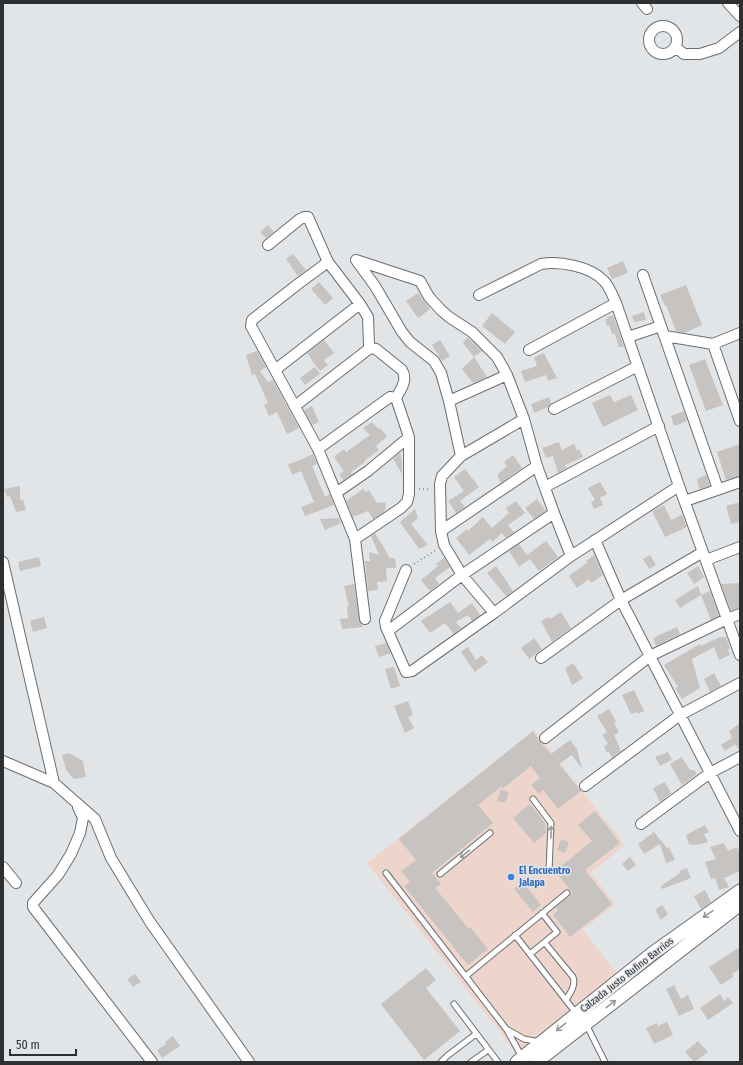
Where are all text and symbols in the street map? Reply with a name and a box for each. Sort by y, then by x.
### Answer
one-way arrow [547,826,554,839]
one-way arrow [460,849,471,858]
place label: El Encuentro Jalapa [518,865,571,889]
marker: El Encuentro Jalapa [506,872,516,882]
one-way arrow [703,910,714,918]
street label: Calzada Justo Rufino Barrios [578,935,676,1015]
one-way arrow [605,1000,616,1008]
one-way arrow [555,1023,566,1032]
scale bar [10,1031,76,1057]
text: 50 m [16,1038,40,1052]

